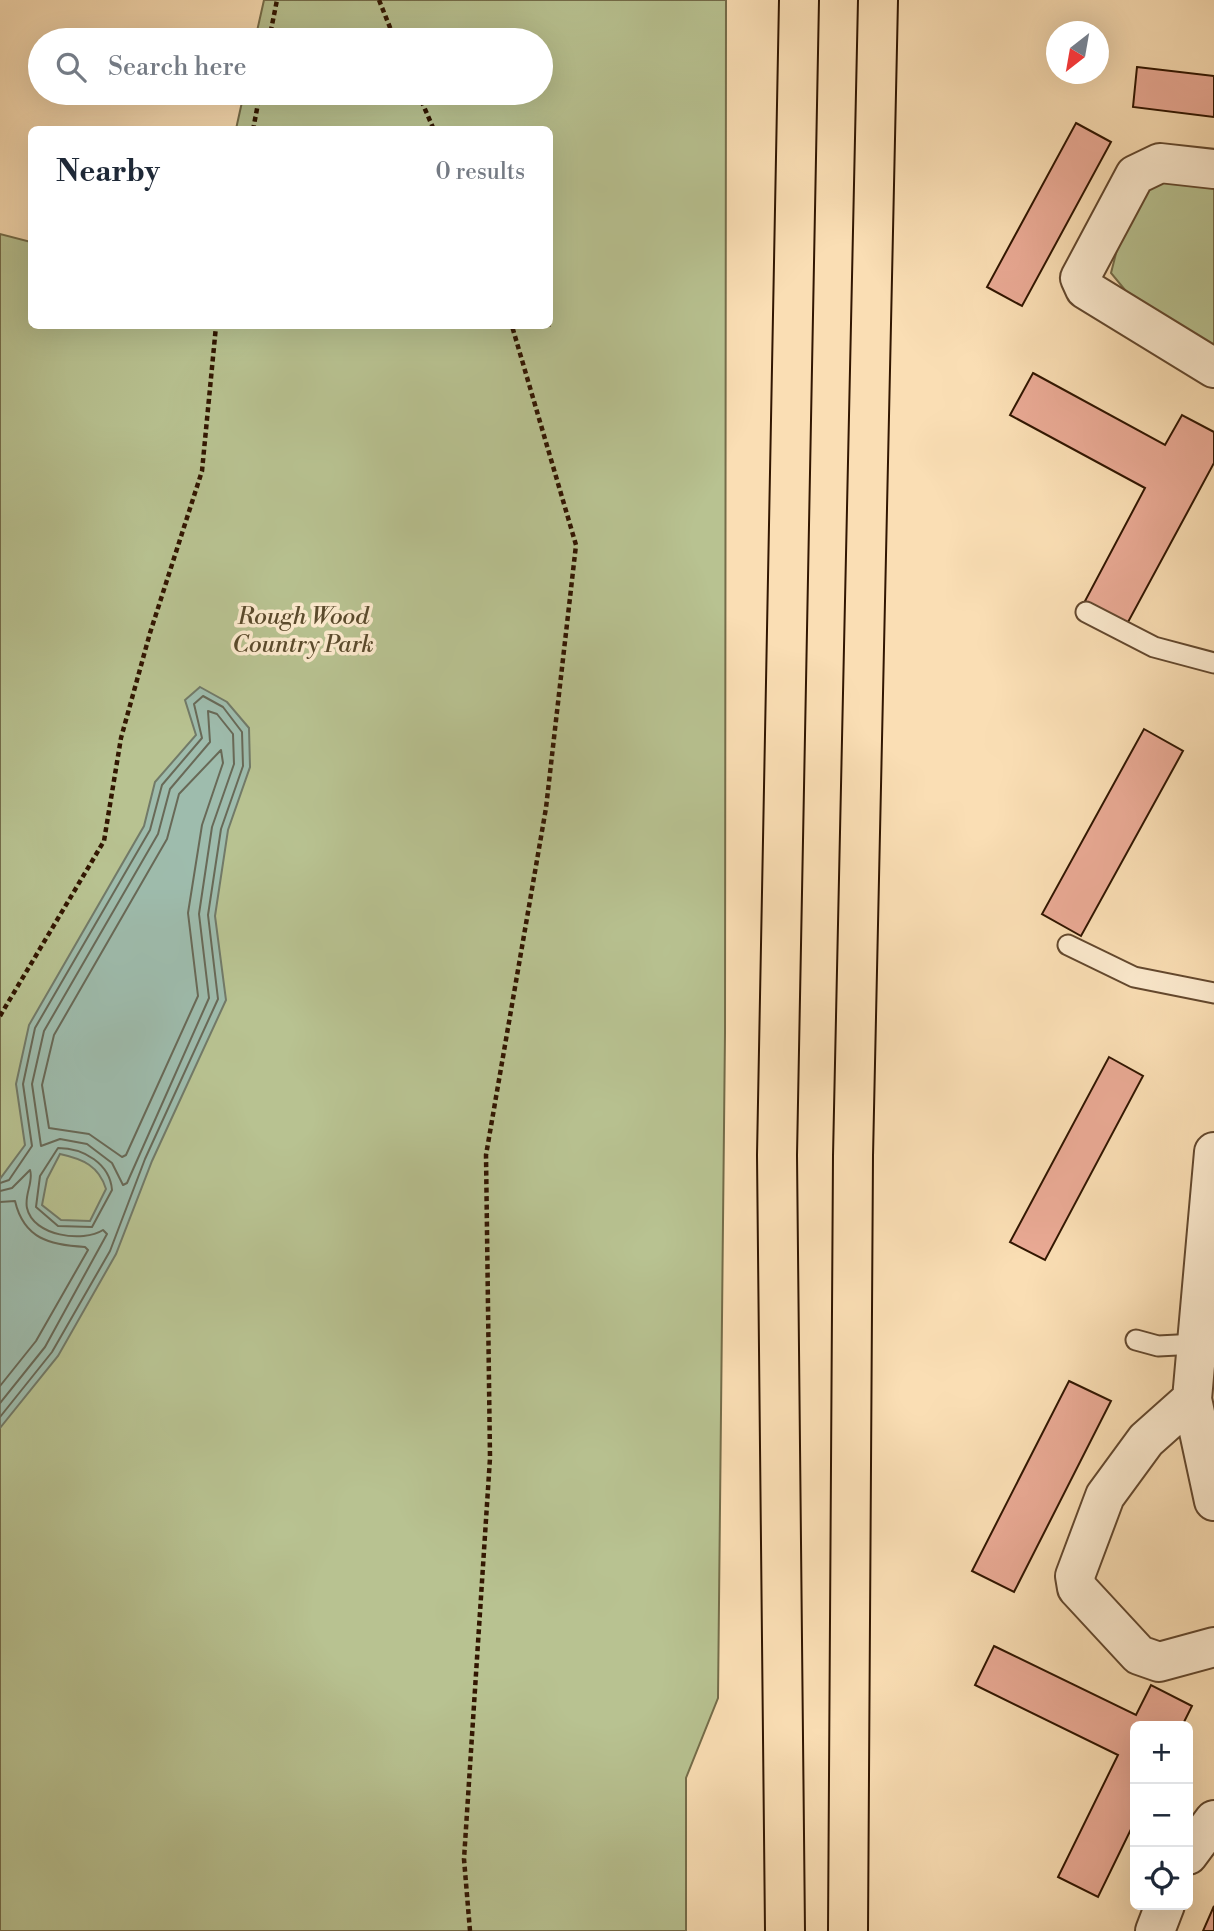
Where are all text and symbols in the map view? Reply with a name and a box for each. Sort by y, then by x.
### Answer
north arrow [1046,21,1109,84]
search box [28,28,553,105]
icon: search [52,48,90,86]
text: Search here [108,51,247,83]
text: Nearby [56,153,160,191]
text: 0 results [435,158,525,186]
park label: Rough Wood Country Park [232,602,374,660]
map controls [1130,1721,1193,1910]
button: + [1130,1721,1193,1784]
button: − [1130,1784,1193,1847]
button: locate [1130,1847,1193,1910]

